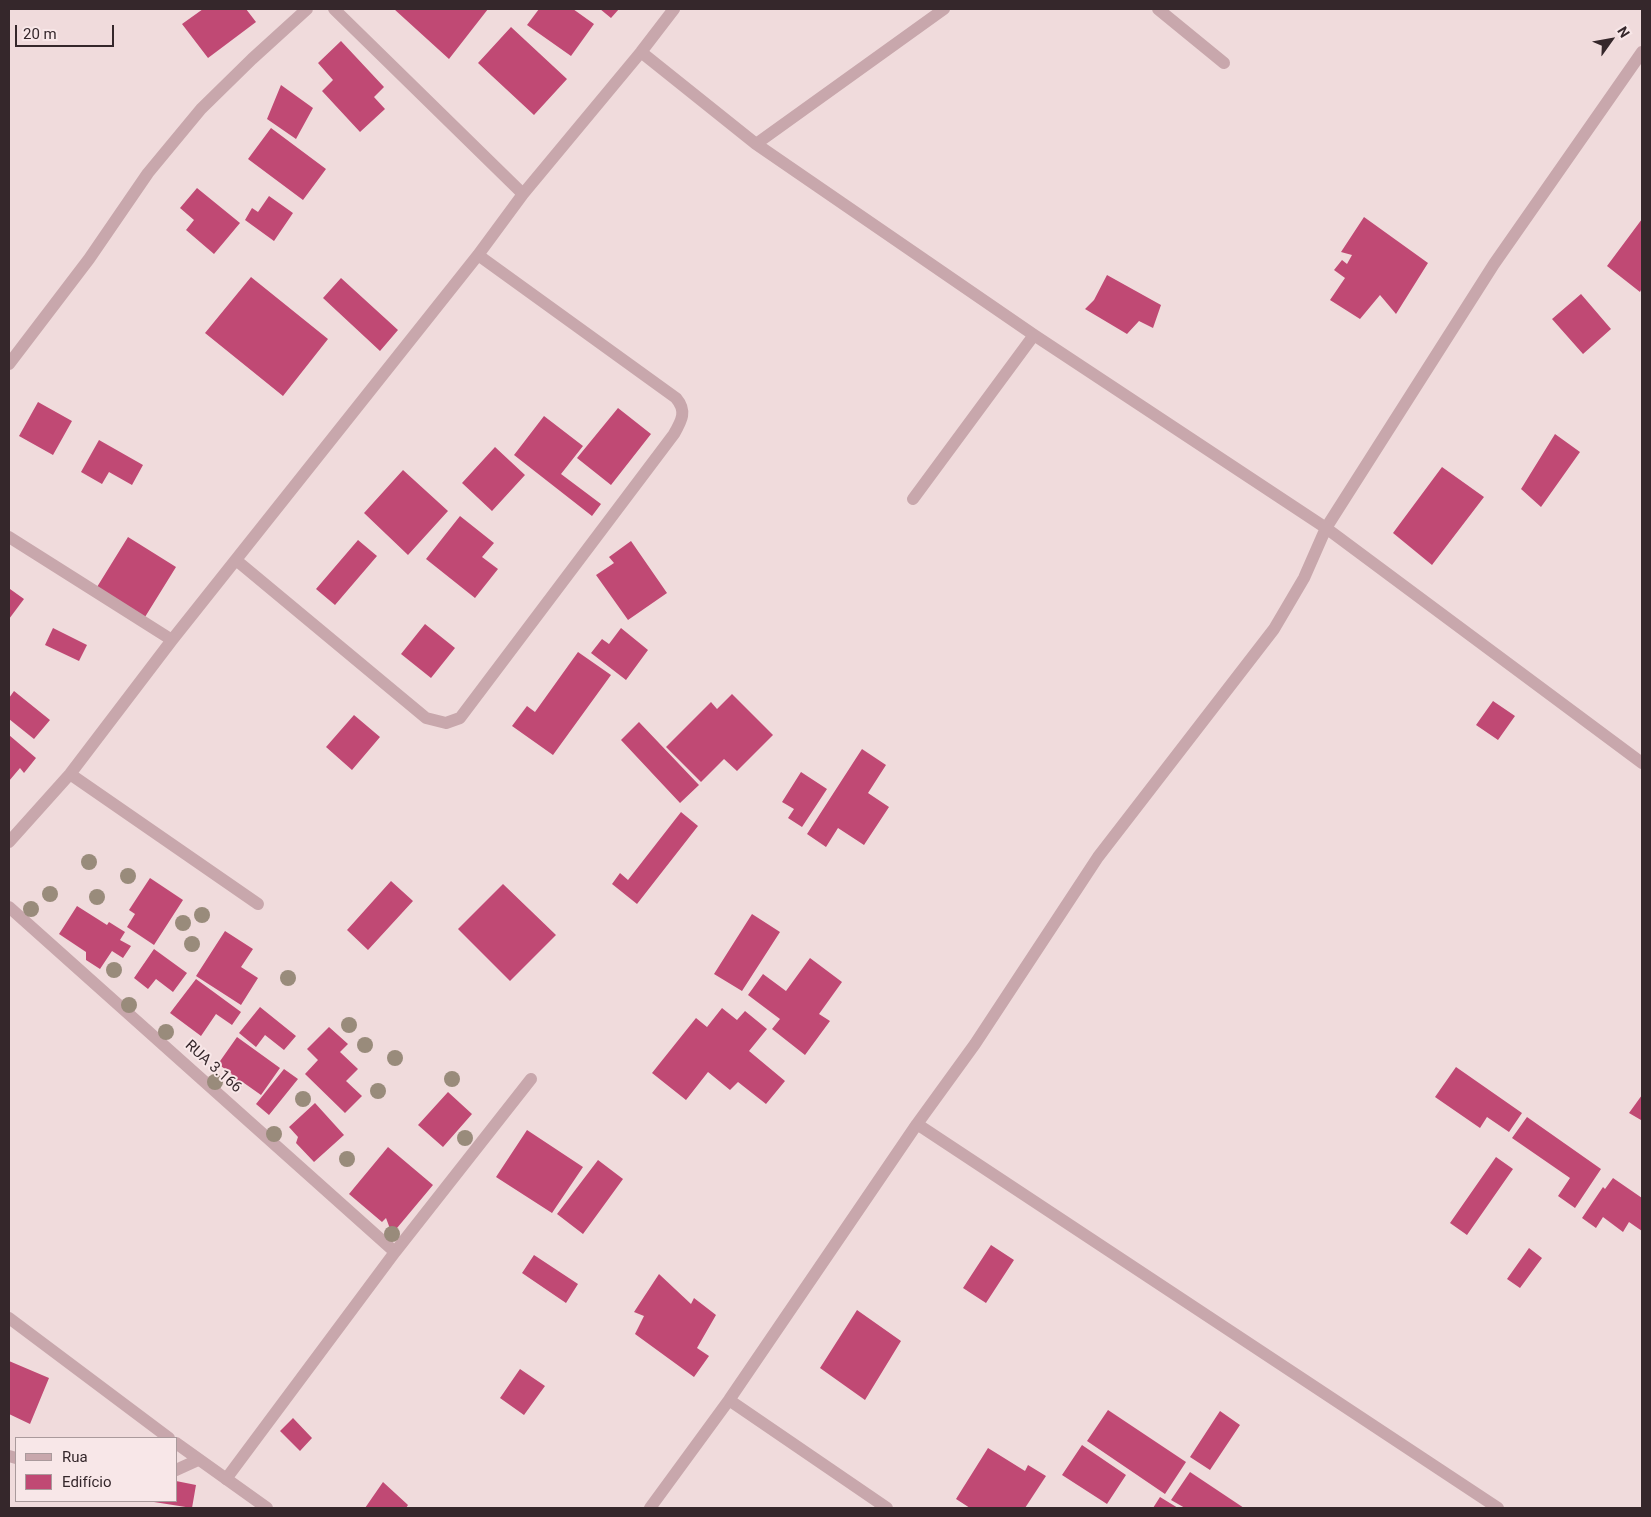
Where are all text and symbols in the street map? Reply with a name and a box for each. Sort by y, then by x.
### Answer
scale bar [18,15,116,47]
north arrow [1586,15,1636,65]
text: N [1614,24,1633,40]
text: 20 m [23,25,57,43]
street label: RUA 3.166 [181,1037,245,1097]
legend [15,1437,178,1502]
text: Rua [62,1448,88,1466]
text: Edifício [62,1473,111,1491]

